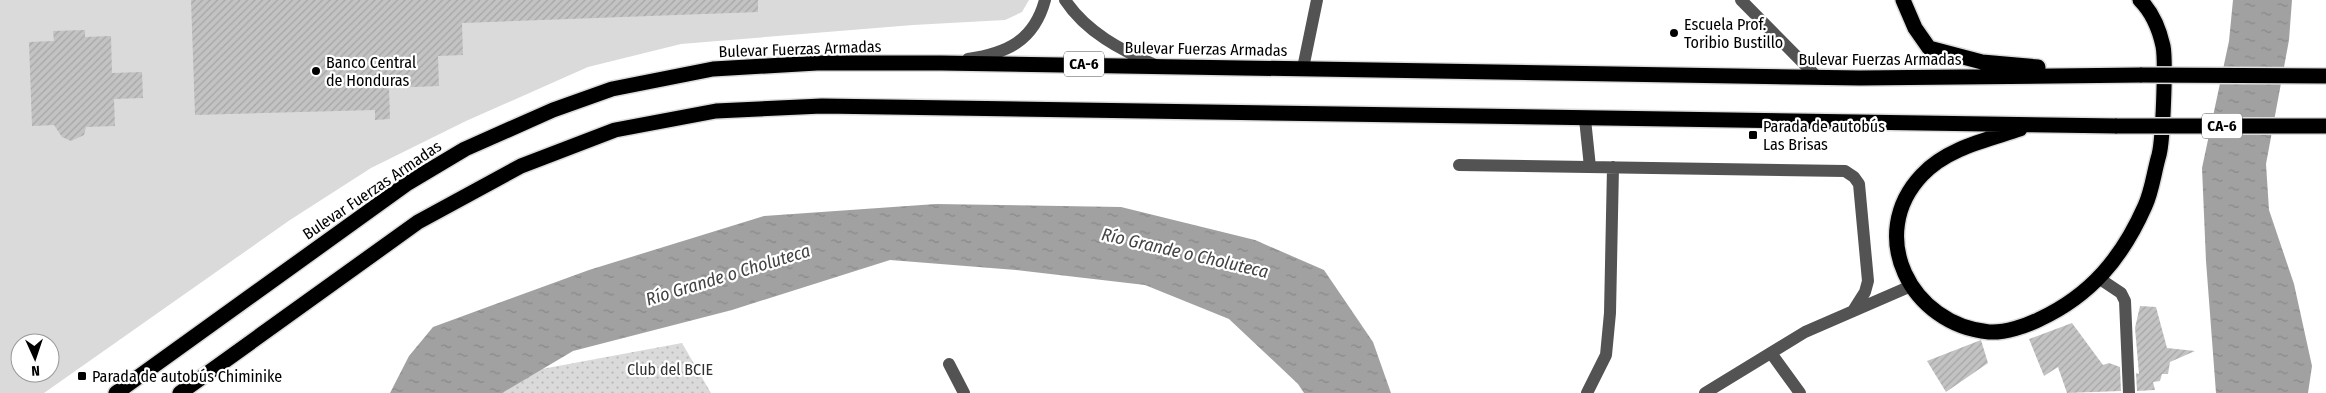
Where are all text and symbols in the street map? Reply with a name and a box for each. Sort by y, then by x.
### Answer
place label: Escuela Prof. Toribio Bustillo [1684,15,1783,52]
marker: Escuela Prof. Toribio Bustillo [1668,27,1680,39]
street label: Bulevar Fuerzas Armadas [718,37,882,61]
street label: Bulevar Fuerzas Armadas [1124,38,1288,60]
street label: Bulevar Fuerzas Armadas [1798,50,1962,69]
road number: CA-6 [1064,52,1104,76]
place label: Banco Central de Honduras [326,53,416,90]
marker: Banco Central de Honduras [310,65,322,77]
road number: CA-6 [2202,114,2242,138]
place label: Parada de autobús Las Brisas [1763,117,1885,154]
marker: Parada de autobús Las Brisas [1747,129,1759,141]
street label: Bulevar Fuerzas Armadas [299,136,445,243]
water label: Río Grande o Choluteca [1099,223,1271,283]
water label: Río Grande o Choluteca [643,240,813,310]
north arrow [10,333,60,383]
park label: Club del BCIE [627,360,713,379]
text: N [31,362,40,379]
place label: Parada de autobús Chiminike [92,367,282,386]
marker: Parada de autobús Chiminike [76,370,88,382]

